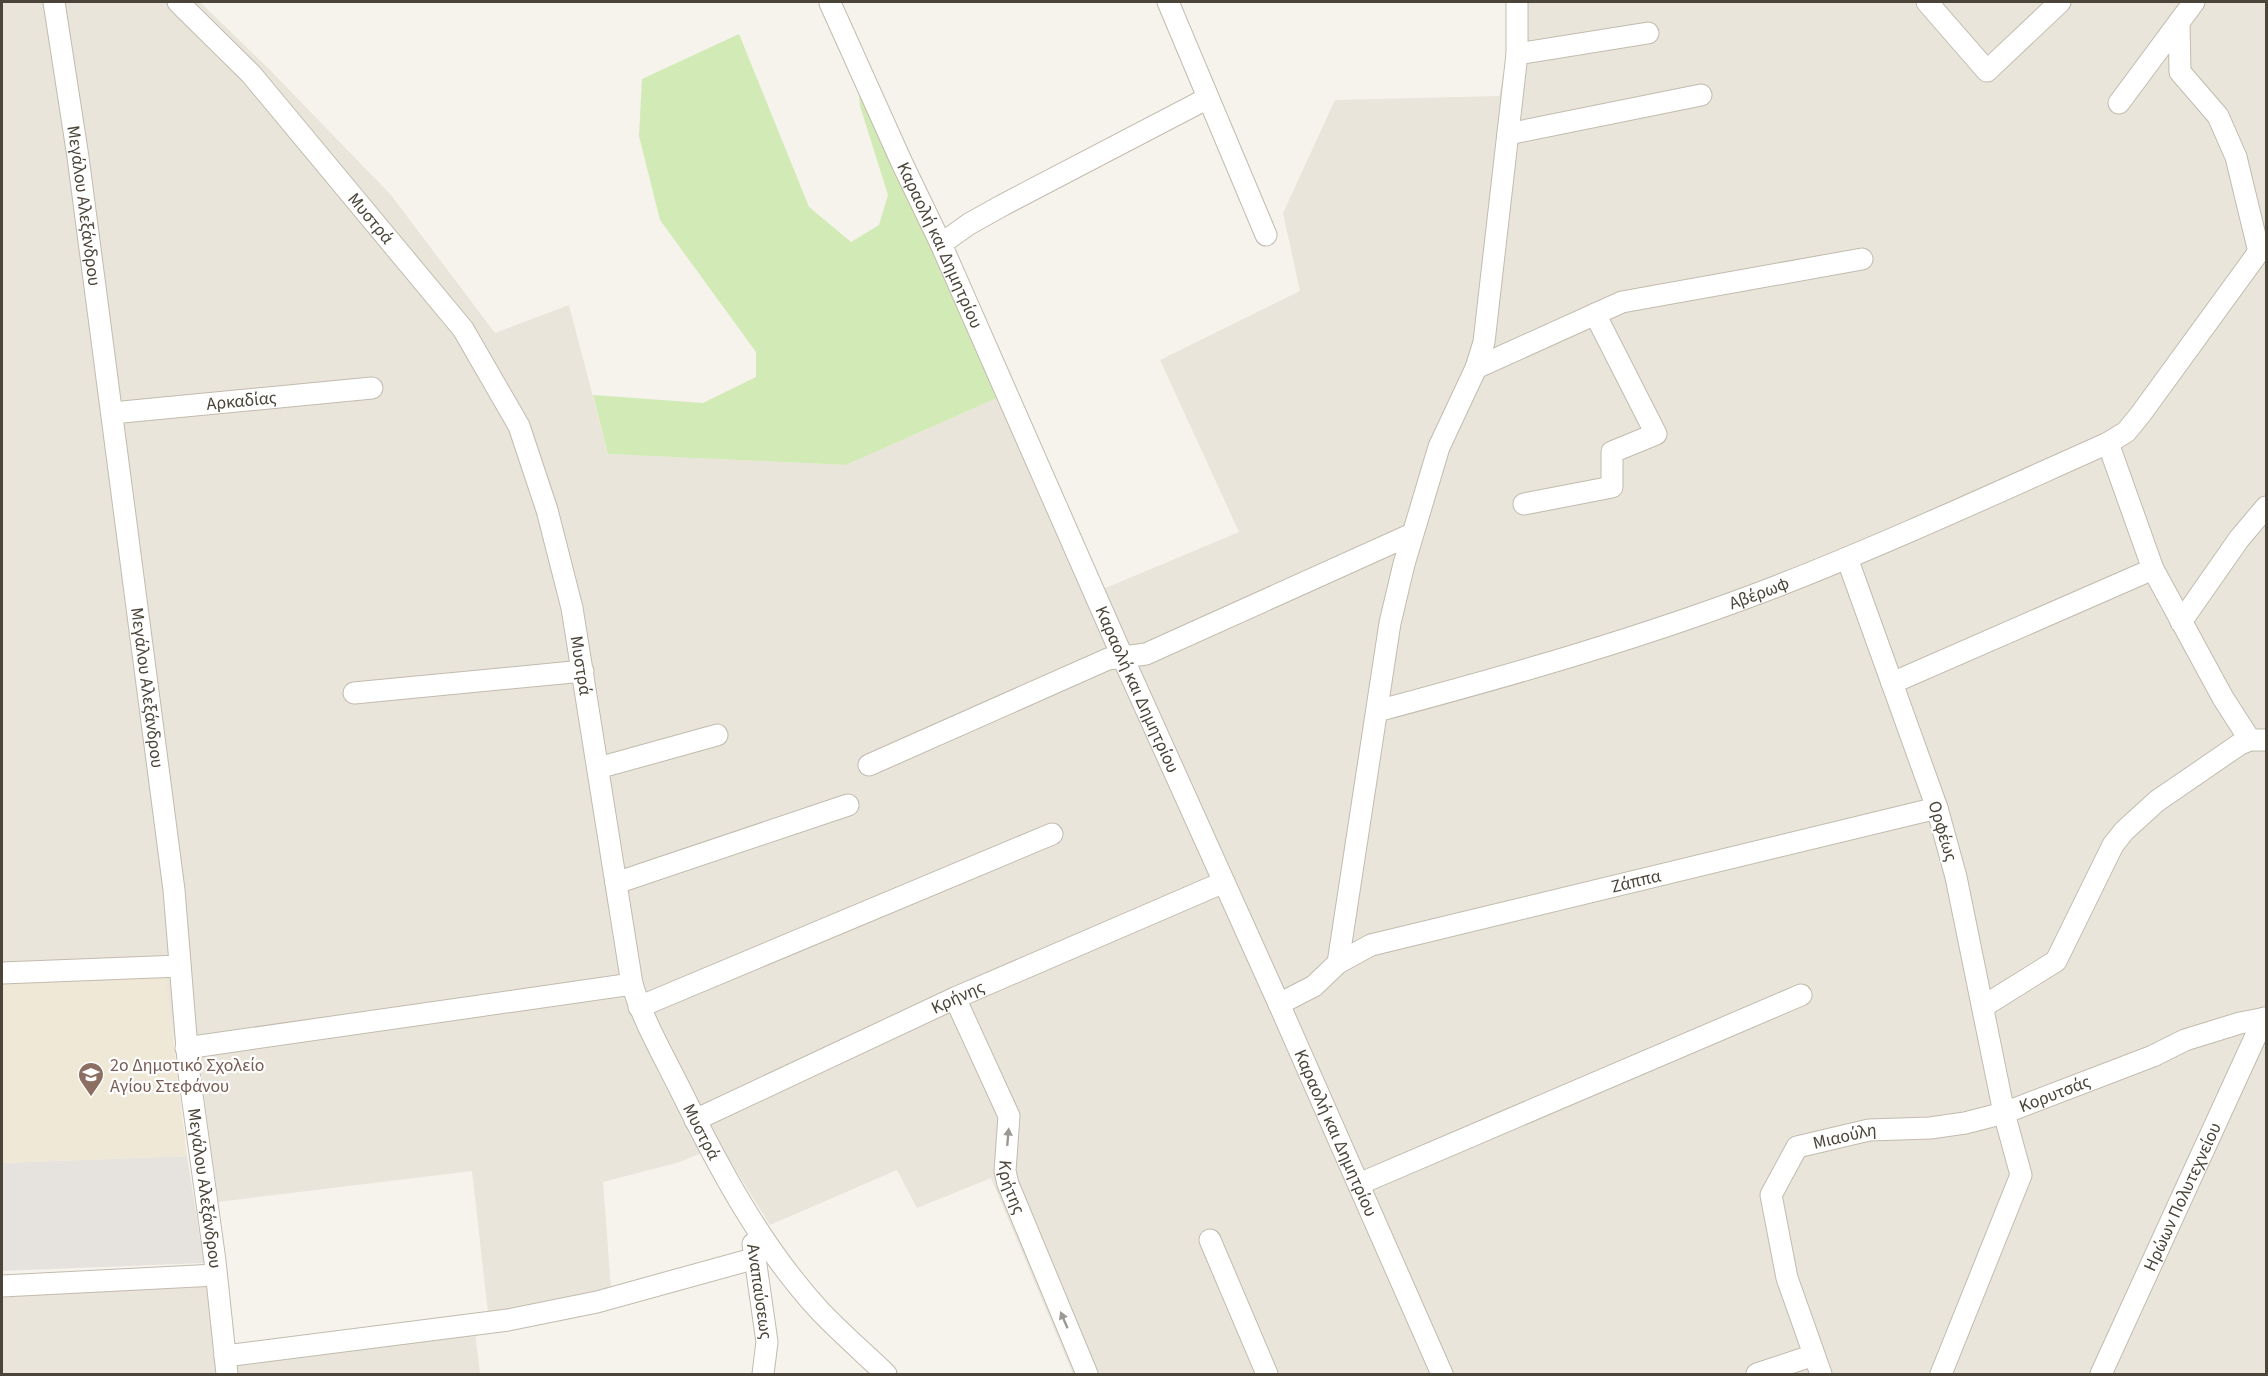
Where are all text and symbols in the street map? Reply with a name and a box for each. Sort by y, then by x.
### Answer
street label: Μεγάλου Αλεξάνδρου [60,124,107,288]
street label: Καραολή και Δημητρίου [890,158,989,332]
street label: Μυστρά [342,187,399,250]
street label: Αρκαδίας [205,385,278,417]
street label: Αβέρωφ [1726,571,1793,616]
street label: Καραολή και Δημητρίου [1089,602,1185,777]
street label: Μεγάλου Αλεξάνδρου [124,606,170,769]
street label: Μυστρά [564,634,598,697]
street label: Ορφέως [1921,798,1964,865]
street label: Ζάππα [1608,863,1663,899]
street label: Κρήνης [927,975,989,1021]
street label: Καραολή και Δημητρίου [1287,1045,1383,1221]
place label: 2ο Δημοτικό Σχολείο Αγίου Στεφάνου [110,1053,264,1099]
school or university icon: 2ο Δημοτικό Σχολείο Αγίου Στεφάνου [76,1060,106,1098]
street label: Κορυτσάς [2016,1069,2094,1119]
street label: Μυστρά [676,1100,726,1164]
street label: Μεγάλου Αλεξάνδρου [181,1106,228,1270]
street label: Μιαούλη [1810,1118,1877,1156]
street label: Ηρώων Πολυτεχνείου [2138,1118,2228,1276]
one-way arrow [1003,1128,1013,1147]
street label: Κρήτης [992,1159,1031,1218]
street label: Αναπαύσεως [740,1242,778,1341]
one-way arrow [1059,1311,1069,1329]

